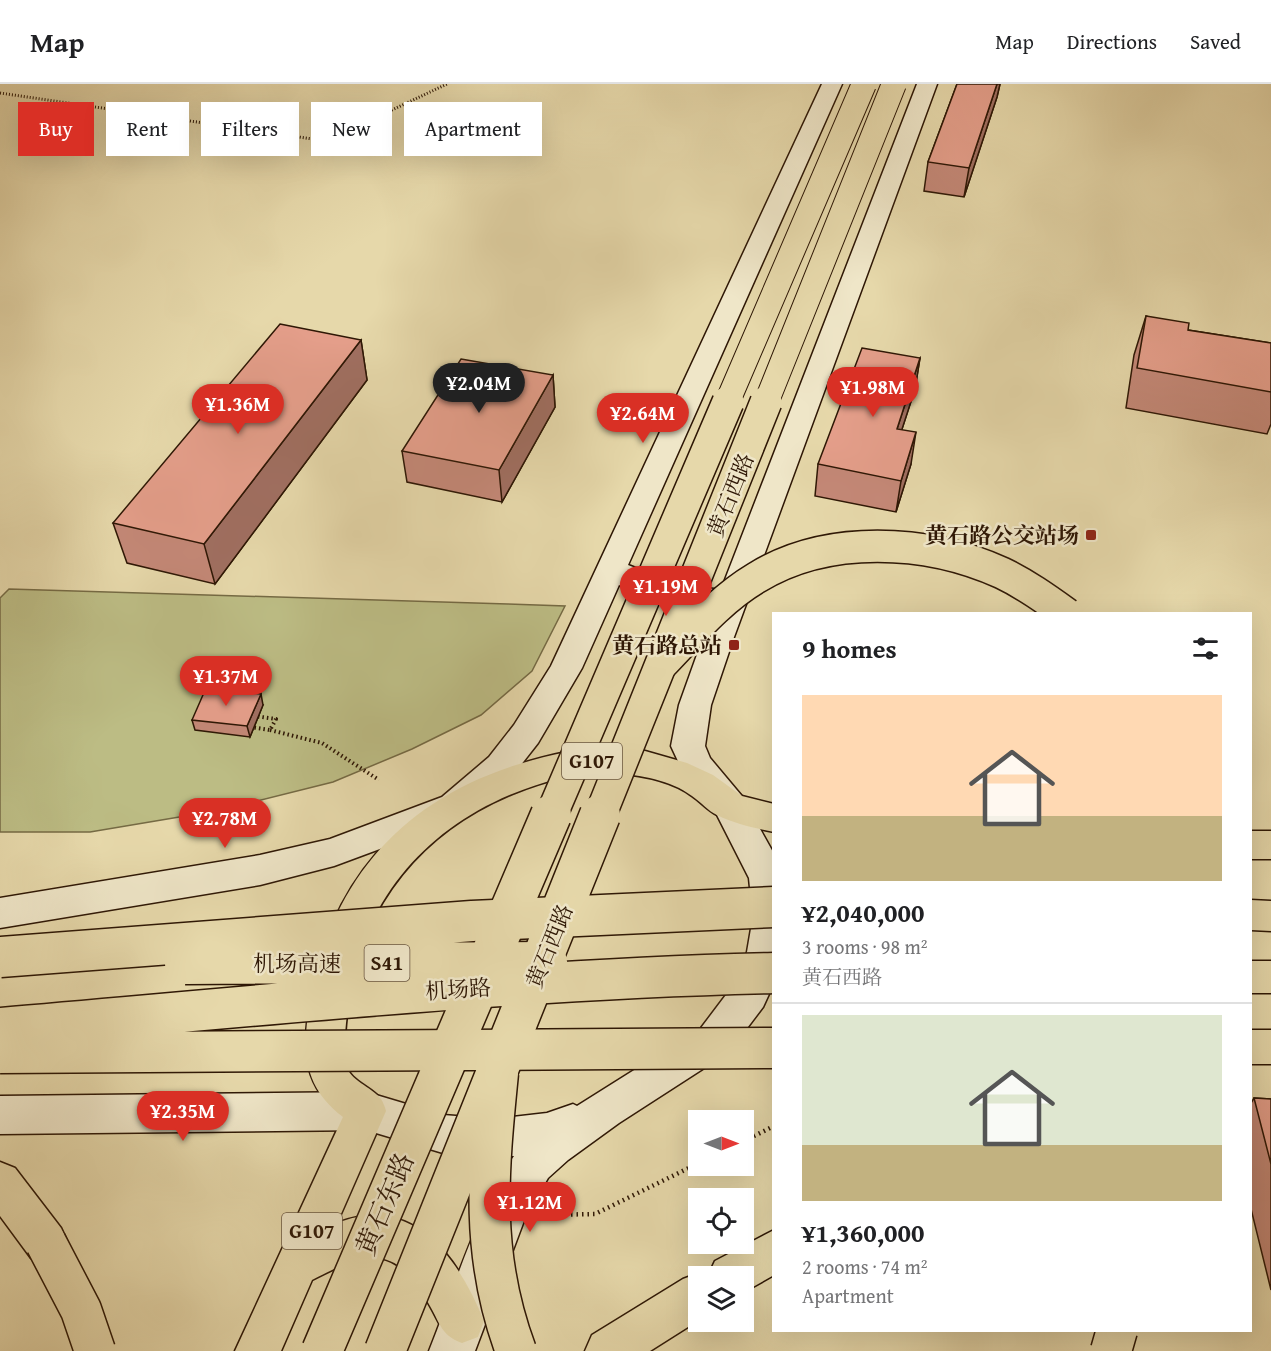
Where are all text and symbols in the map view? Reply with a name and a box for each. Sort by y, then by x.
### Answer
text: Map [30,21,84,62]
text: Map [995,26,1034,57]
text: Directions [1067,26,1157,57]
text: Saved [1190,26,1241,57]
chip: Buy [18,102,94,156]
chip: Rent [106,102,189,156]
chip: Filters [201,102,299,156]
chip: New [311,102,392,156]
chip: Apartment [404,102,542,156]
pin: ¥2.04M [430,363,528,414]
pin: ¥1.98M [824,367,922,418]
text: ¥2.04M [447,368,511,397]
text: ¥1.98M [841,372,905,401]
pin: ¥1.36M [189,384,287,435]
text: ¥1.36M [206,389,270,418]
pin: ¥2.64M [594,393,692,444]
text: ¥2.64M [611,398,675,427]
street label: 黄石西路 [699,448,761,542]
place label: 黄石路公交站场 [925,519,1079,551]
marker: 黄石路公交站场 [1084,528,1098,542]
pin: ¥1.19M [617,566,715,617]
text: ¥1.19M [634,571,698,600]
place label: 黄石路总站 [612,629,722,661]
text: 9 homes [802,629,897,668]
icon: filters [1189,632,1222,665]
marker: 黄石路总站 [727,638,741,652]
pin: ¥1.37M [177,656,275,707]
text: ¥1.37M [194,661,258,690]
icon: home [958,734,1066,842]
road number: G107 [562,743,622,779]
pin: ¥2.78M [176,798,274,849]
text: ¥2.78M [193,803,257,832]
text: ¥2,040,000 [802,893,924,932]
street label: 黄石西路 [518,899,580,993]
text: 3 rooms · 98 m² [802,932,928,961]
road number: S41 [364,945,410,981]
street label: 机场高速 [253,947,341,979]
text: 黄石西路 [802,962,882,991]
street label: 机场路 [424,971,492,1007]
icon: home [958,1054,1066,1162]
pin: ¥2.35M [134,1091,232,1142]
text: ¥2.35M [151,1096,215,1125]
north arrow [688,1110,754,1176]
map controls [688,1110,754,1332]
street label: 黄石东路 [345,1146,424,1261]
pin: ¥1.12M [481,1182,579,1233]
text: ¥1.12M [498,1187,562,1216]
button: locate [688,1188,754,1254]
road number: G107 [282,1213,342,1249]
text: ¥1,360,000 [802,1213,924,1252]
text: 2 rooms · 74 m² [802,1252,928,1281]
button: layers [688,1266,754,1332]
text: Apartment [802,1281,894,1310]

